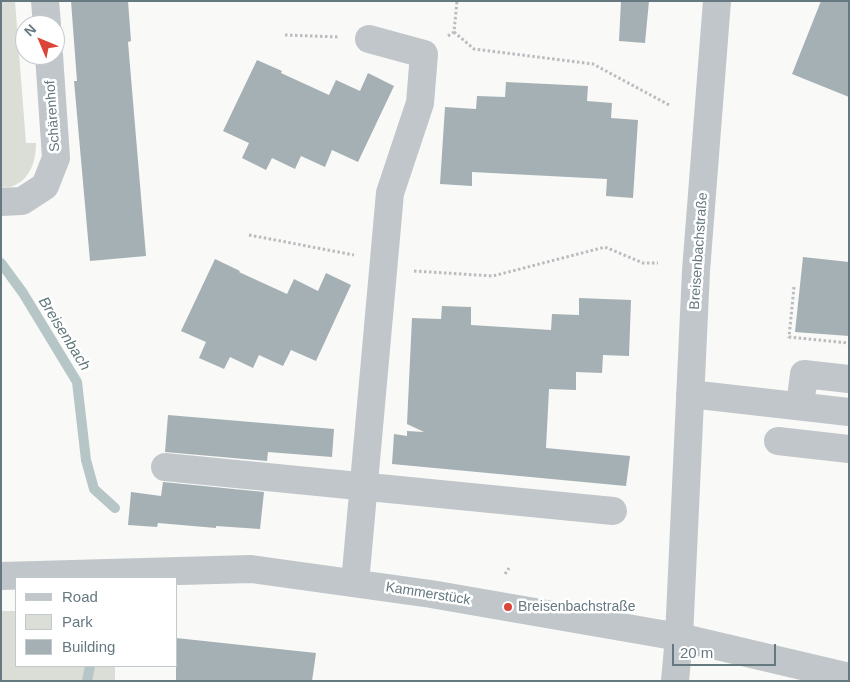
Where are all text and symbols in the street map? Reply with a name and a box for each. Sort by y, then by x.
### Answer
north arrow [15,15,65,65]
text: N [21,21,39,39]
street label: Schärenhof [42,80,64,152]
street label: Breisenbachstraße [687,192,711,310]
water label: Breisenbach [34,294,94,374]
legend [15,577,178,667]
street label: Kammerstück [384,579,472,609]
text: Road [62,588,98,605]
place label: Breisenbachstraße [518,599,636,615]
marker: Breisenbachstraße [502,601,514,613]
text: Park [62,613,93,630]
scale bar [675,634,779,666]
text: Building [62,638,115,655]
text: 20 m [680,644,713,661]

